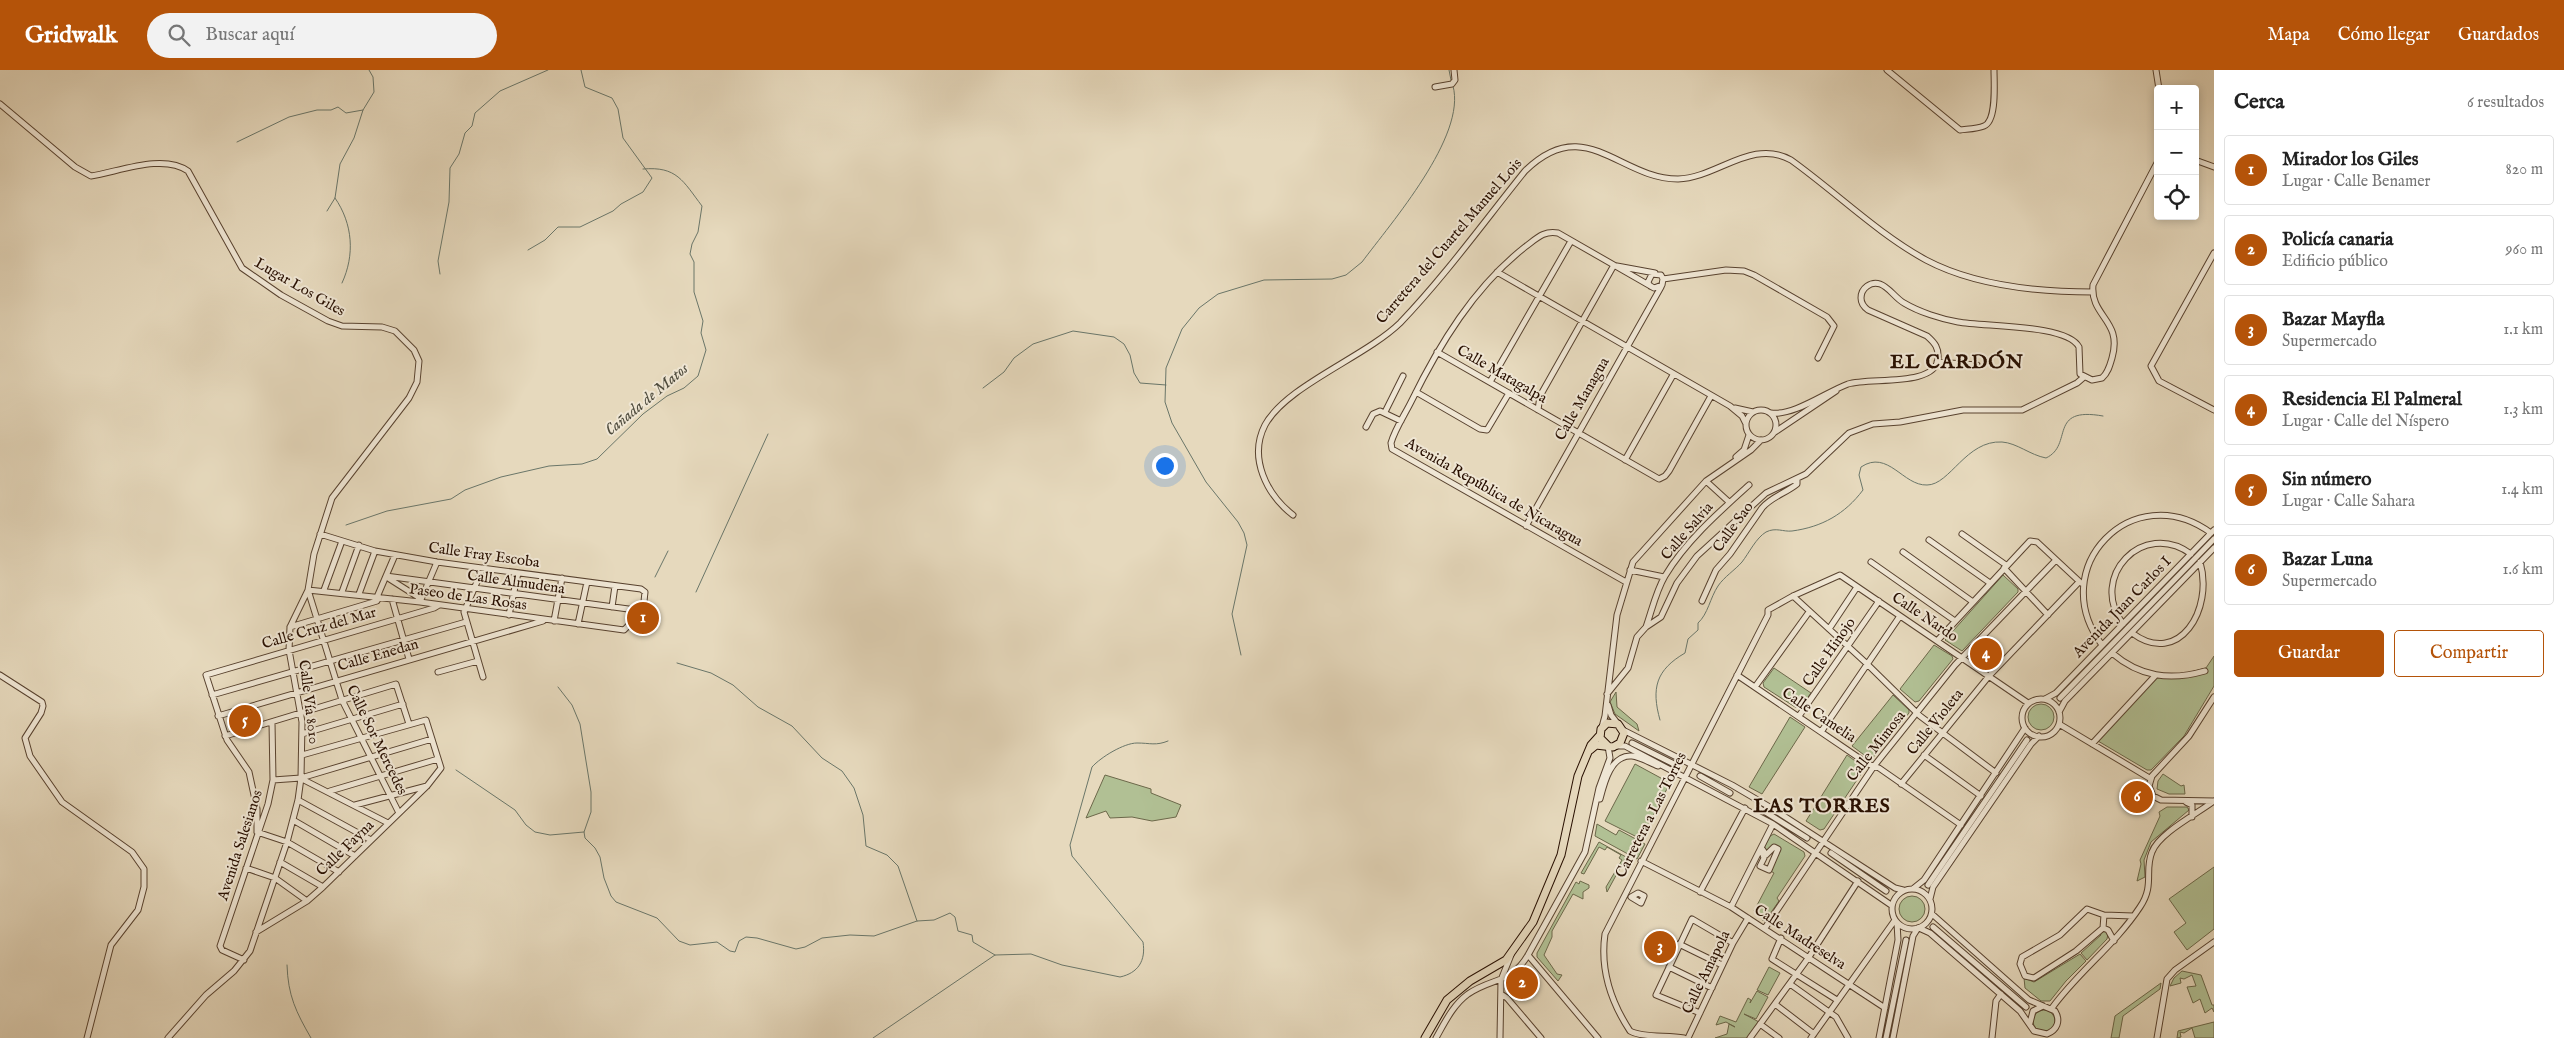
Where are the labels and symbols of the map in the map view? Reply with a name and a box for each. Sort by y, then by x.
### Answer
street label: Carretera del Cuartel Manuel Lois [1372,154,1526,328]
street label: Lugar Los Giles [251,253,349,321]
street label: Calle Matagalpa [1453,341,1551,408]
district label: EL CARDÓN [1890,350,2024,375]
street label: Calle Managua [1551,354,1614,444]
water label: Cañada de Matos [601,359,693,441]
street label: Avenida República de Nicaragua [1401,433,1586,551]
your location [1152,453,1178,479]
street label: Calle Salvia [1657,498,1718,564]
street label: Calle Sao [1708,498,1758,556]
street label: Calle Fray Escoba [427,538,541,572]
street label: Avenida Juan Carlos I [2068,552,2176,663]
street label: Calle Almudena [466,566,567,598]
street label: Paseo de Las Rosas [408,579,528,615]
street label: Calle Nardo [1888,588,1962,646]
pin: 1 [627,599,659,637]
street label: Calle Cruz del Mar [260,602,379,653]
street label: Calle Hinojo [1798,614,1860,690]
street label: Calle Enedan [335,634,421,676]
pin: 4 [1970,635,2002,673]
street label: Calle Vía 8010 [294,659,324,745]
street label: Calle Sor Mercedes [342,682,412,798]
street label: Calle Camelia [1778,683,1860,747]
street label: Calle Violeta [1902,685,1968,759]
pin: 5 [229,702,261,740]
street label: Calle Mimosa [1842,706,1910,785]
street label: Carretera a Las Torres [1611,749,1691,881]
pin: 6 [2121,778,2153,816]
street label: Avenida Salesianos [213,787,267,904]
district label: LAS TORRES [1753,794,1891,819]
street label: Calle Fayna [312,815,378,880]
street label: Calle Madreselva [1751,900,1850,974]
street label: Calle Amapola [1678,927,1735,1017]
pin: 3 [1644,928,1676,966]
pin: 2 [1506,964,1538,1002]

